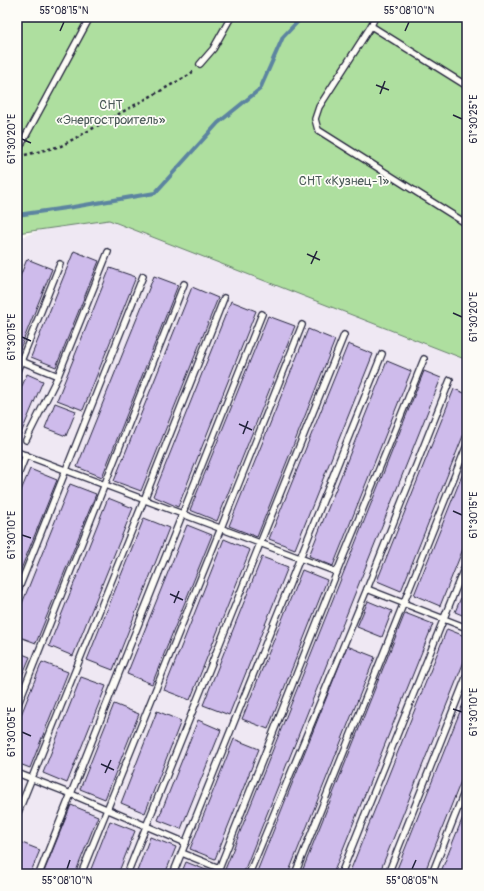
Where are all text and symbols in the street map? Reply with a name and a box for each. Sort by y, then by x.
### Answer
text: 55°08'15"N [39,5,89,17]
text: 55°08'10"N [384,5,435,17]
text: 61°30'25"E [468,95,480,143]
park label: СНТ «Энергостроитель» [57,97,166,128]
text: 61°30'20"E [6,114,18,164]
park label: СНТ «Кузнец-1» [299,173,390,189]
text: 61°30'20"E [468,292,480,342]
text: 61°30'15"E [6,313,18,361]
text: 61°30'15"E [468,491,480,539]
text: 61°30'10"E [6,511,18,559]
text: 61°30'10"E [468,688,480,736]
text: 61°30'05"E [6,707,18,757]
text: 55°08'10"N [42,875,93,887]
text: 55°08'05"N [386,875,438,887]

